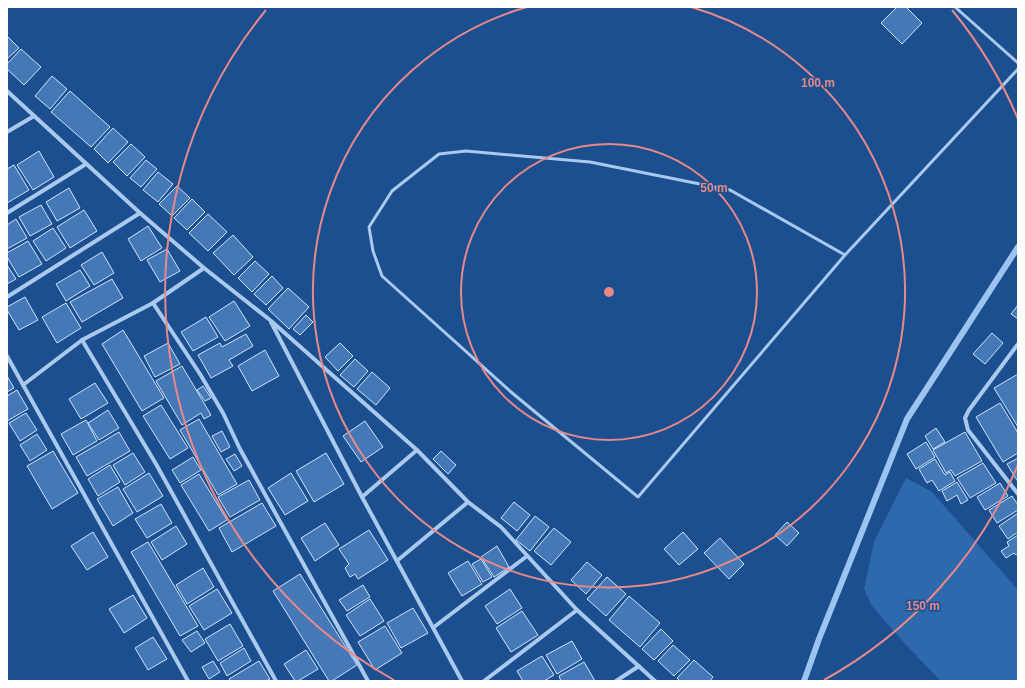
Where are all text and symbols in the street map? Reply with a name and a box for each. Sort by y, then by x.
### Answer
text: 100 m [801,76,835,90]
text: 50 m [700,181,728,195]
centre of rings [602,285,616,299]
text: 150 m [906,599,940,613]

